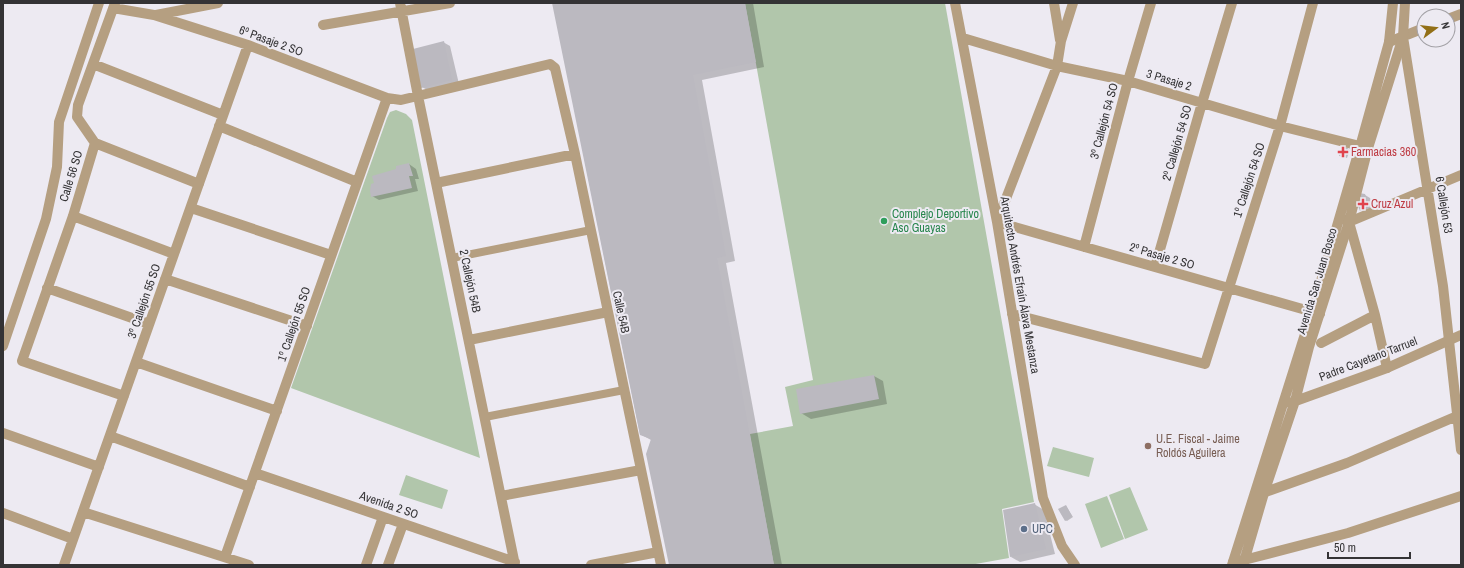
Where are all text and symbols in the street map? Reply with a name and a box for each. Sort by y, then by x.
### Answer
north arrow [1416,8,1456,48]
text: N [1438,20,1453,30]
street label: 6º Pasaje 2 SO [237,22,306,60]
street label: 3 Pasaje 2 [1144,66,1194,94]
street label: 3º Callejón 54 SO [1086,81,1122,161]
street label: 2º Callejón 54 SO [1159,103,1196,183]
street label: 1º Callejón 54 SO [1229,140,1269,220]
place label: Farmacias 360 [1351,144,1416,160]
marker: Farmacias 360 [1338,147,1348,157]
street label: Calle 56 SO [56,148,87,204]
street label: 6 Callejón 53 [1432,175,1456,235]
street label: Arquitecto Andrés Efraín Álava Mestanza [996,194,1044,375]
place label: Cruz Azul [1371,196,1413,212]
marker: Cruz Azul [1358,199,1368,209]
place label: Complejo Deportivo Aso Guayas [891,206,979,236]
marker: Complejo Deportivo Aso Guayas [879,216,889,226]
street label: Avenida San Juan Bosco [1293,226,1341,337]
street label: 2º Pasaje 2 SO [1128,239,1197,273]
street label: 2 Callejón 54B [456,248,485,314]
street label: 3º Callejón 55 SO [124,261,164,340]
street label: 1º Callejón 55 SO [274,284,314,363]
street label: Calle 54B [609,289,633,335]
street label: Padre Cayetano Tarruel [1317,333,1419,385]
place label: U.E. Fiscal - Jaime Roldós Aguilera [1156,431,1240,461]
marker: U.E. Fiscal - Jaime Roldós Aguilera [1143,441,1153,451]
street label: Avenida 2 SO [357,487,421,523]
place label: UPC [1032,521,1053,537]
marker: UPC [1019,524,1029,534]
scale bar [1328,534,1410,560]
text: 50 m [1334,540,1356,556]

